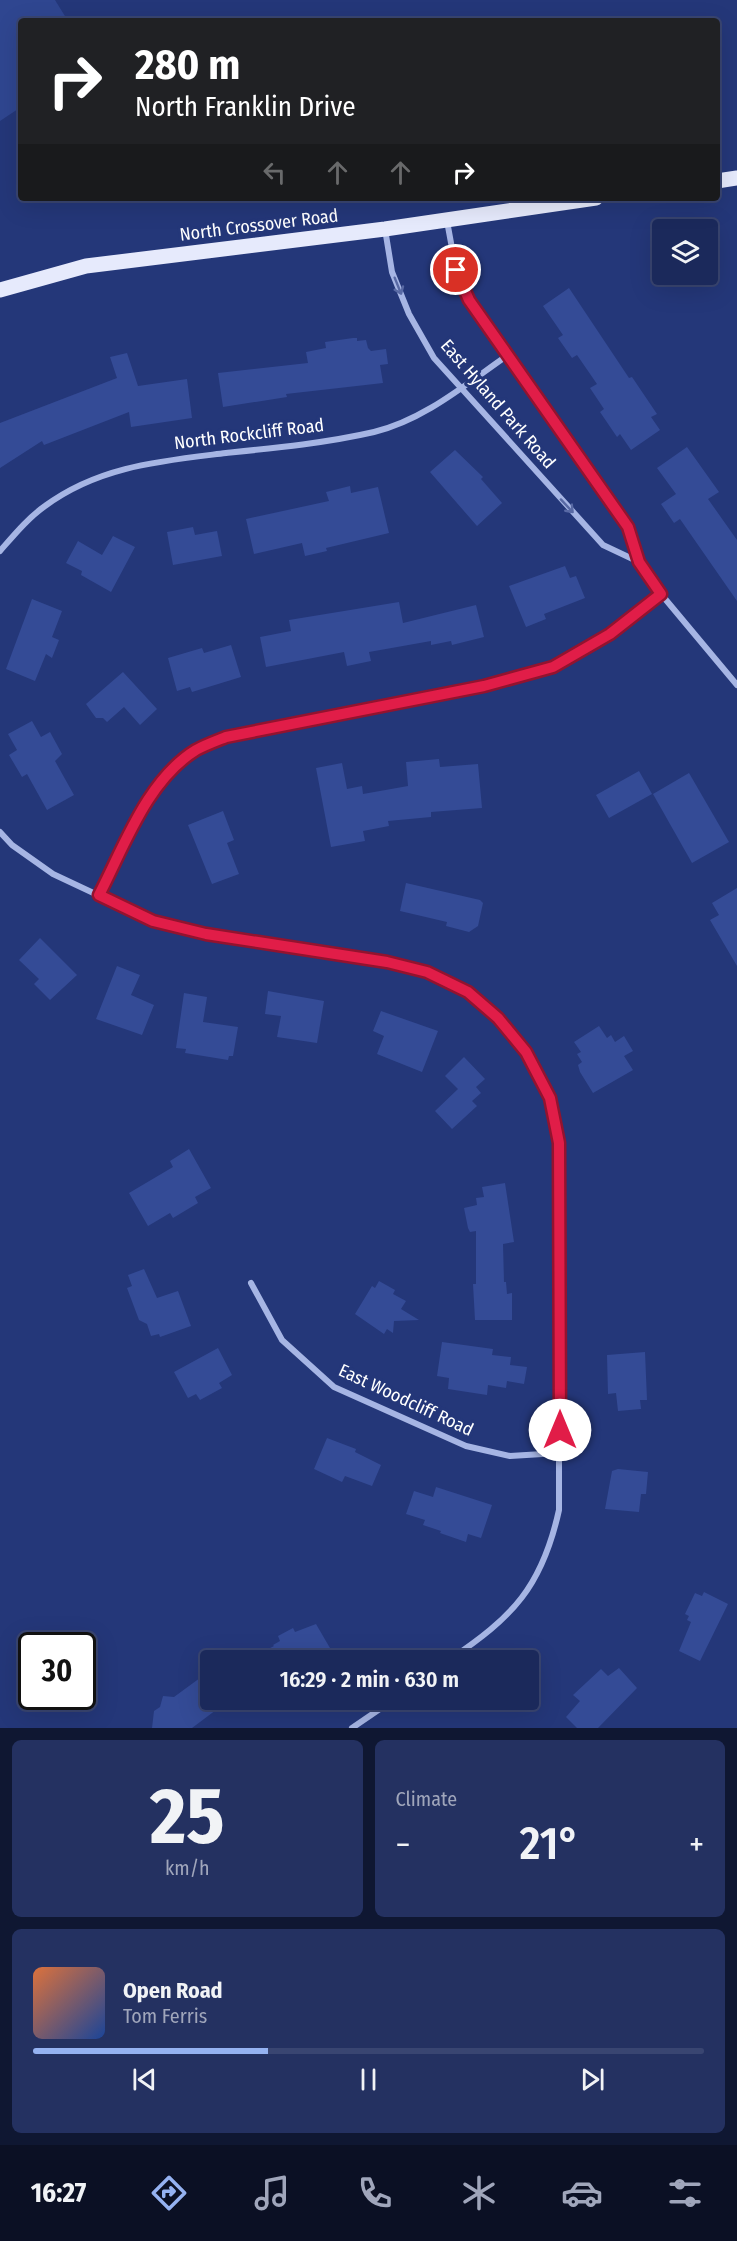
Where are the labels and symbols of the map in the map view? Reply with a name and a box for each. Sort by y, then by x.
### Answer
street label: North Crossover Road [178,204,340,246]
pin [430,244,481,295]
one-way arrow [393,276,404,295]
street label: East Hyland Park Road [436,335,560,473]
street label: North Rockcliff Road [173,414,325,454]
one-way arrow [560,498,574,513]
street label: East Woodcliff Road [335,1359,477,1441]
position arrow [528,1398,592,1462]
speed limit sign: 30 [18,1632,96,1710]

